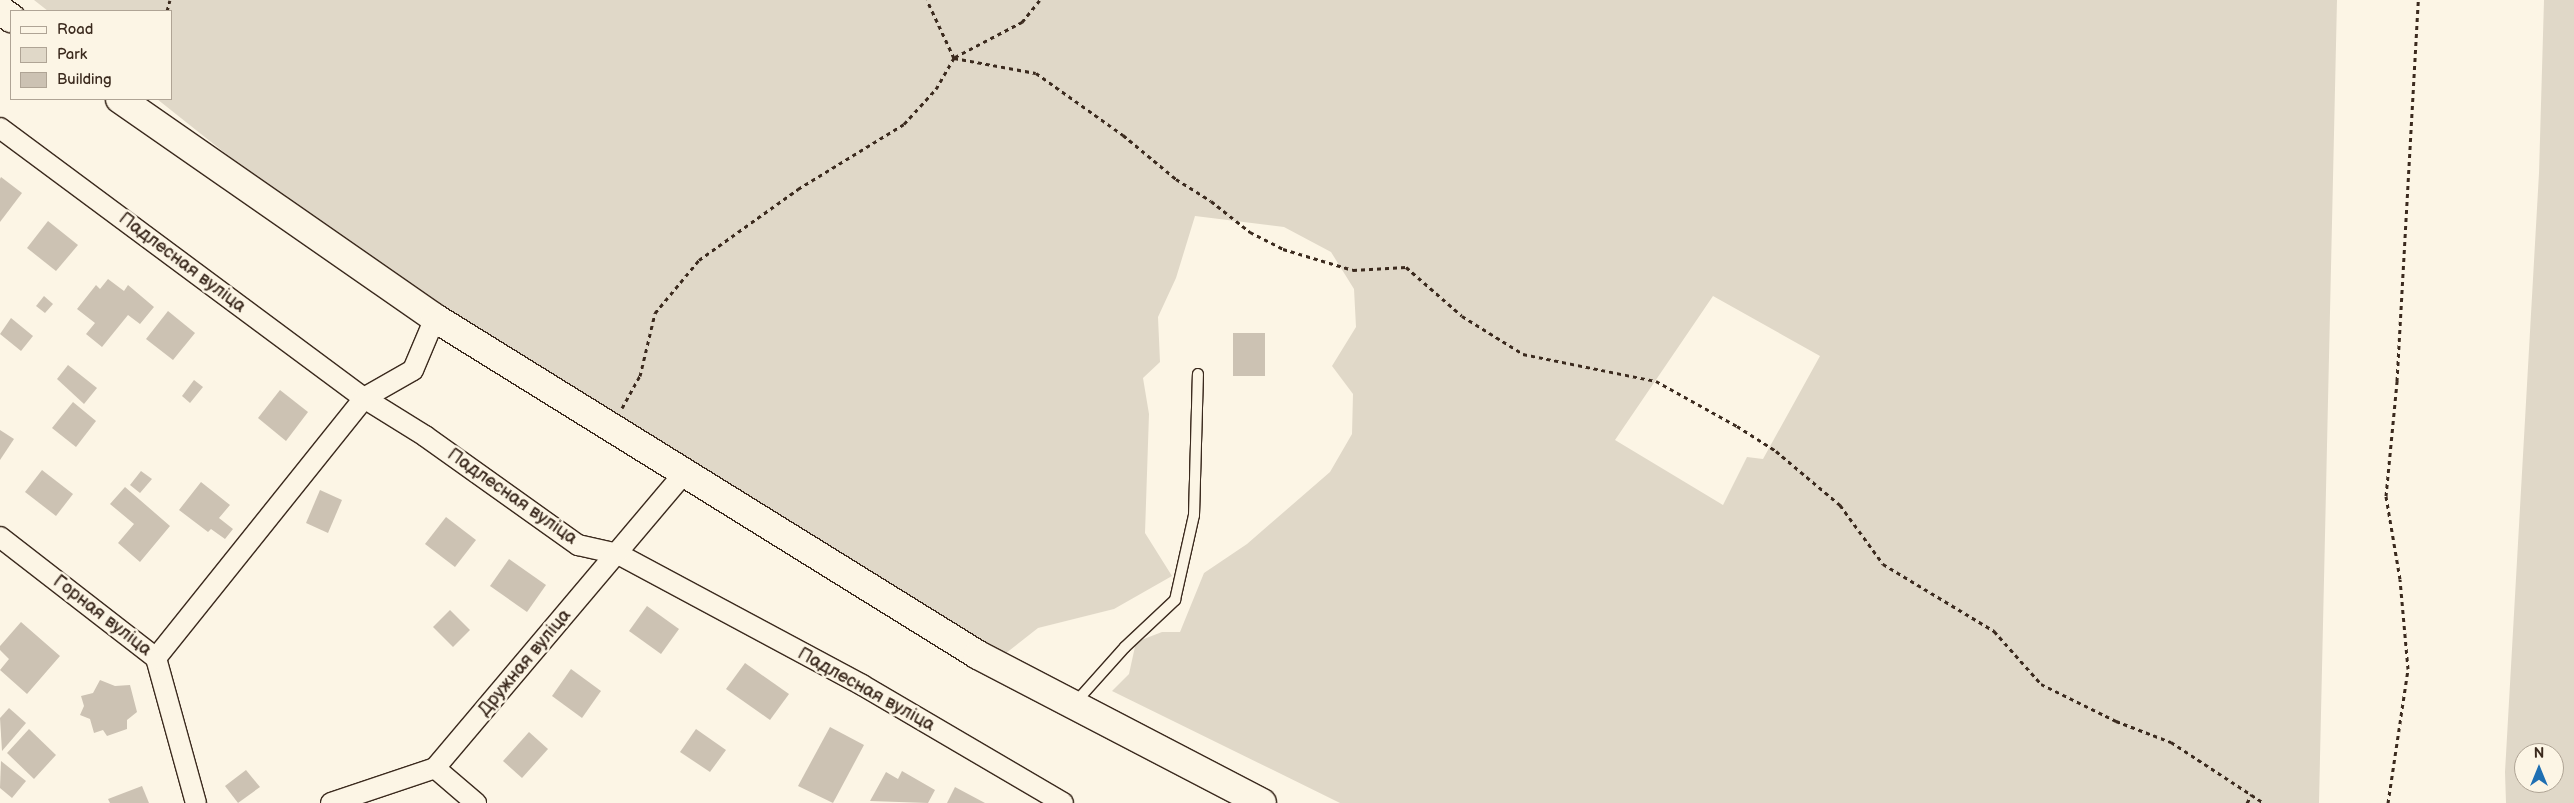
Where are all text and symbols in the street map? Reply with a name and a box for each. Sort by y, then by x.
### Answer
legend [10,10,172,100]
text: Road [57,20,93,39]
text: Park [57,45,87,64]
text: Building [57,70,112,89]
street label: Падлесная вуліца [114,208,250,318]
street label: Падлесная вуліца [443,444,581,550]
street label: Горная вуліца [49,571,155,661]
street label: Дружная вуліца [474,605,576,721]
street label: Падлесная вуліца [794,643,938,737]
north arrow [2514,743,2564,793]
text: N [2534,745,2544,762]

